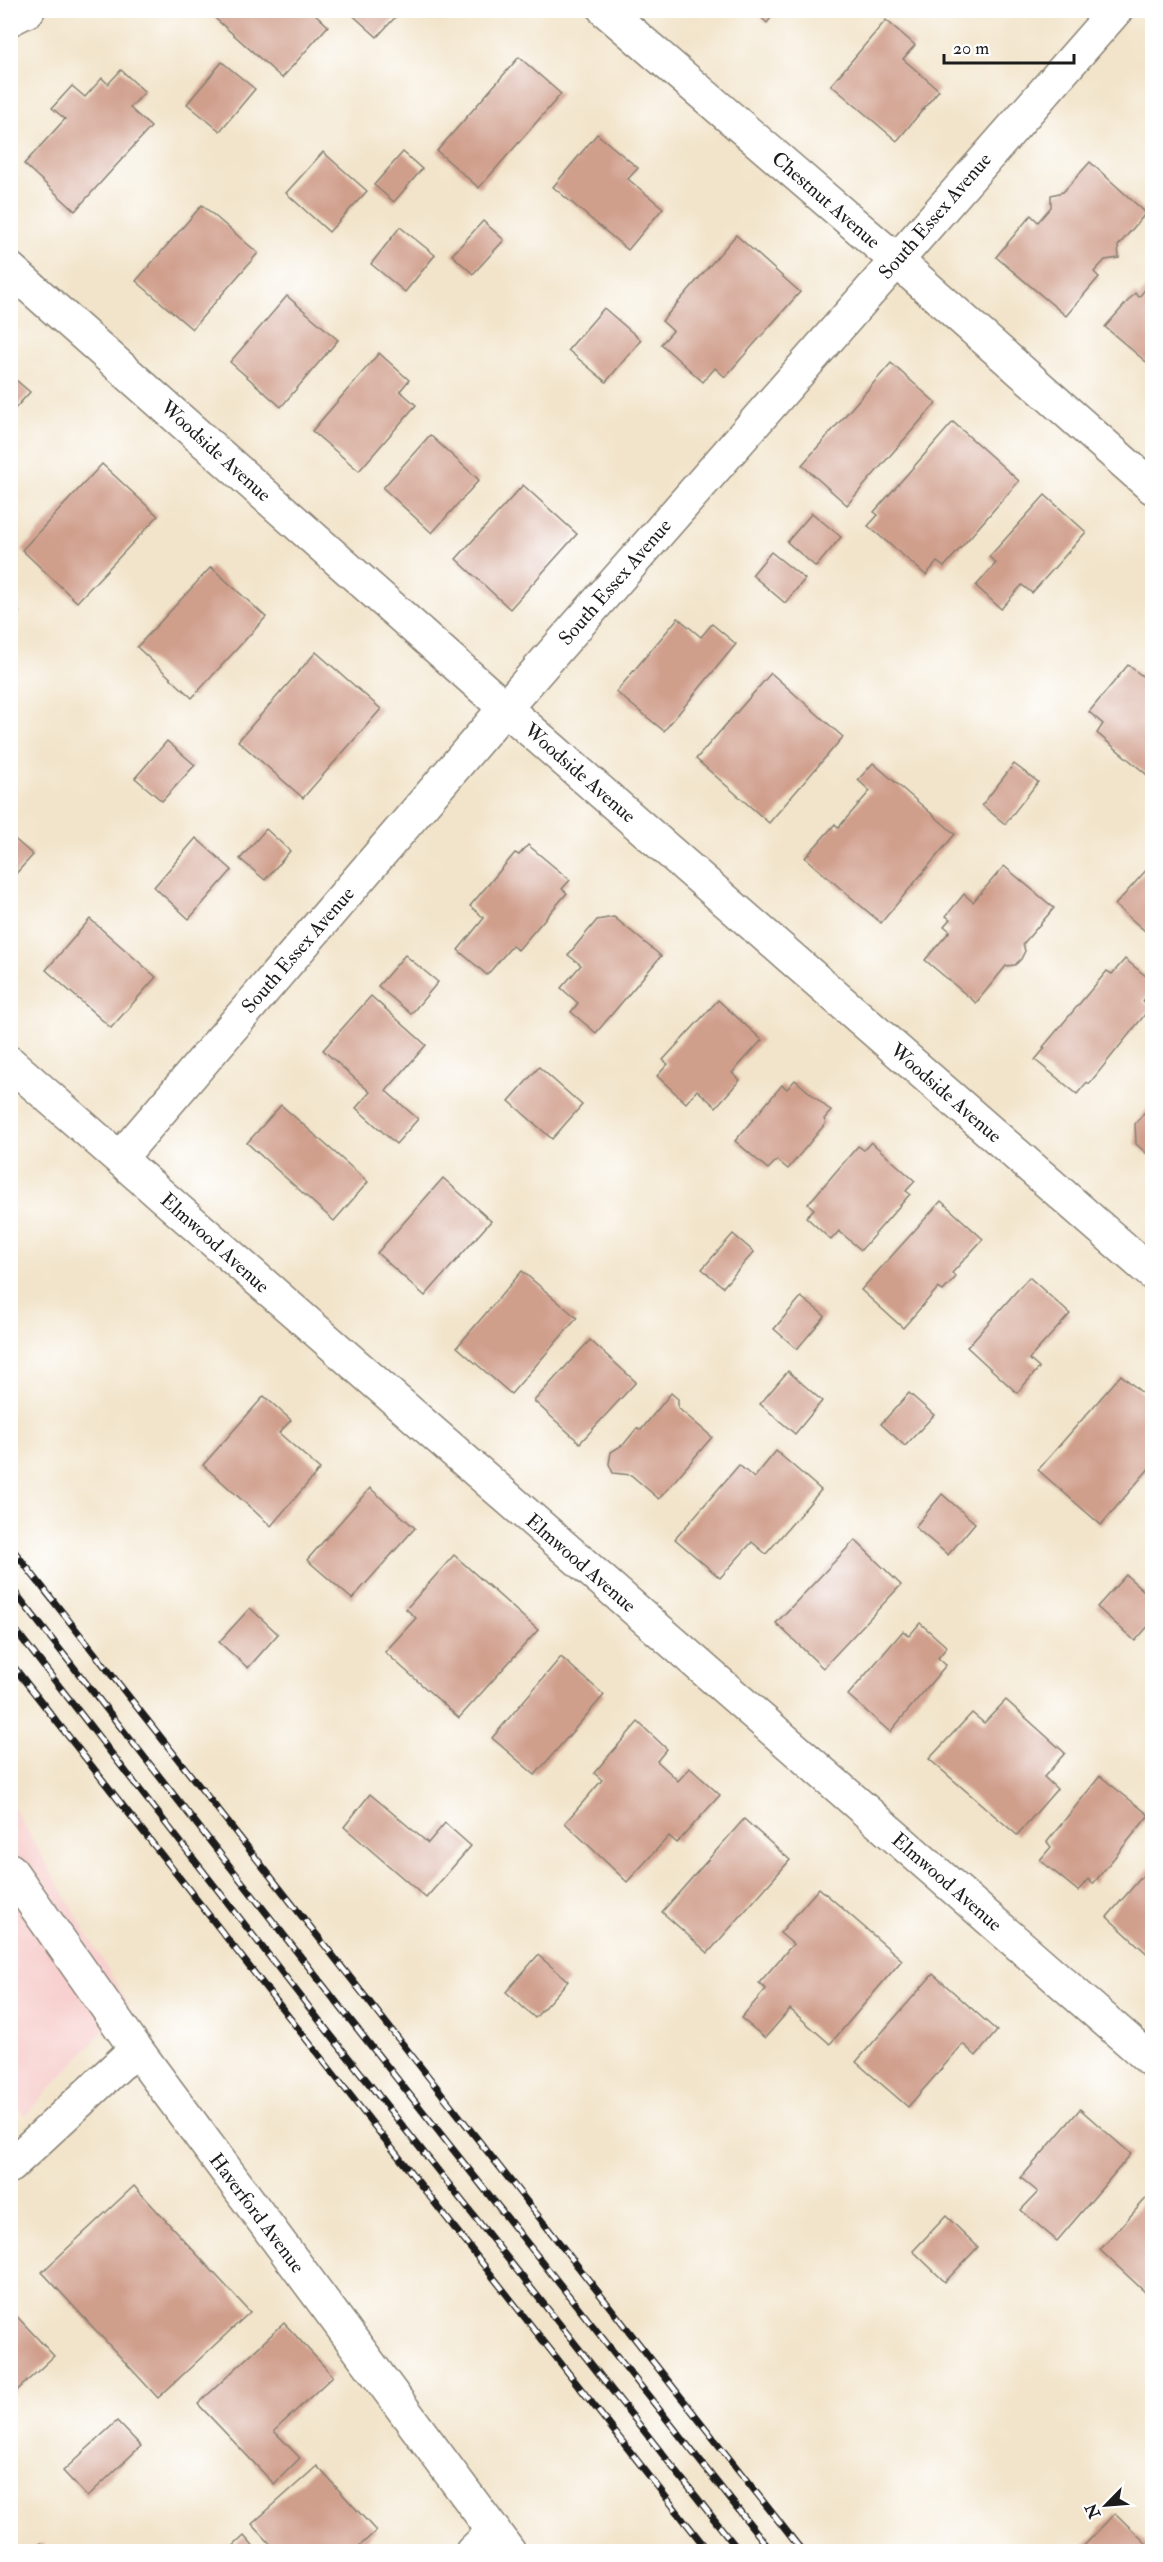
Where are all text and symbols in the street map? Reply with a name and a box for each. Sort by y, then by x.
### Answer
scale bar [944,27,1074,65]
text: 20 m [953,37,989,60]
street label: Chestnut Avenue [767,146,885,254]
street label: South Essex Avenue [873,148,997,284]
street label: Woodside Avenue [155,394,276,507]
street label: South Essex Avenue [553,514,677,650]
street label: Woodside Avenue [518,717,641,828]
street label: South Essex Avenue [236,882,360,1018]
street label: Woodside Avenue [884,1037,1007,1148]
street label: Elmwood Avenue [155,1187,275,1299]
street label: Elmwood Avenue [521,1508,641,1618]
street label: Elmwood Avenue [887,1827,1007,1937]
street label: Haverford Avenue [204,2148,310,2278]
north arrow [1076,2475,1136,2535]
text: N [1081,2500,1106,2523]

